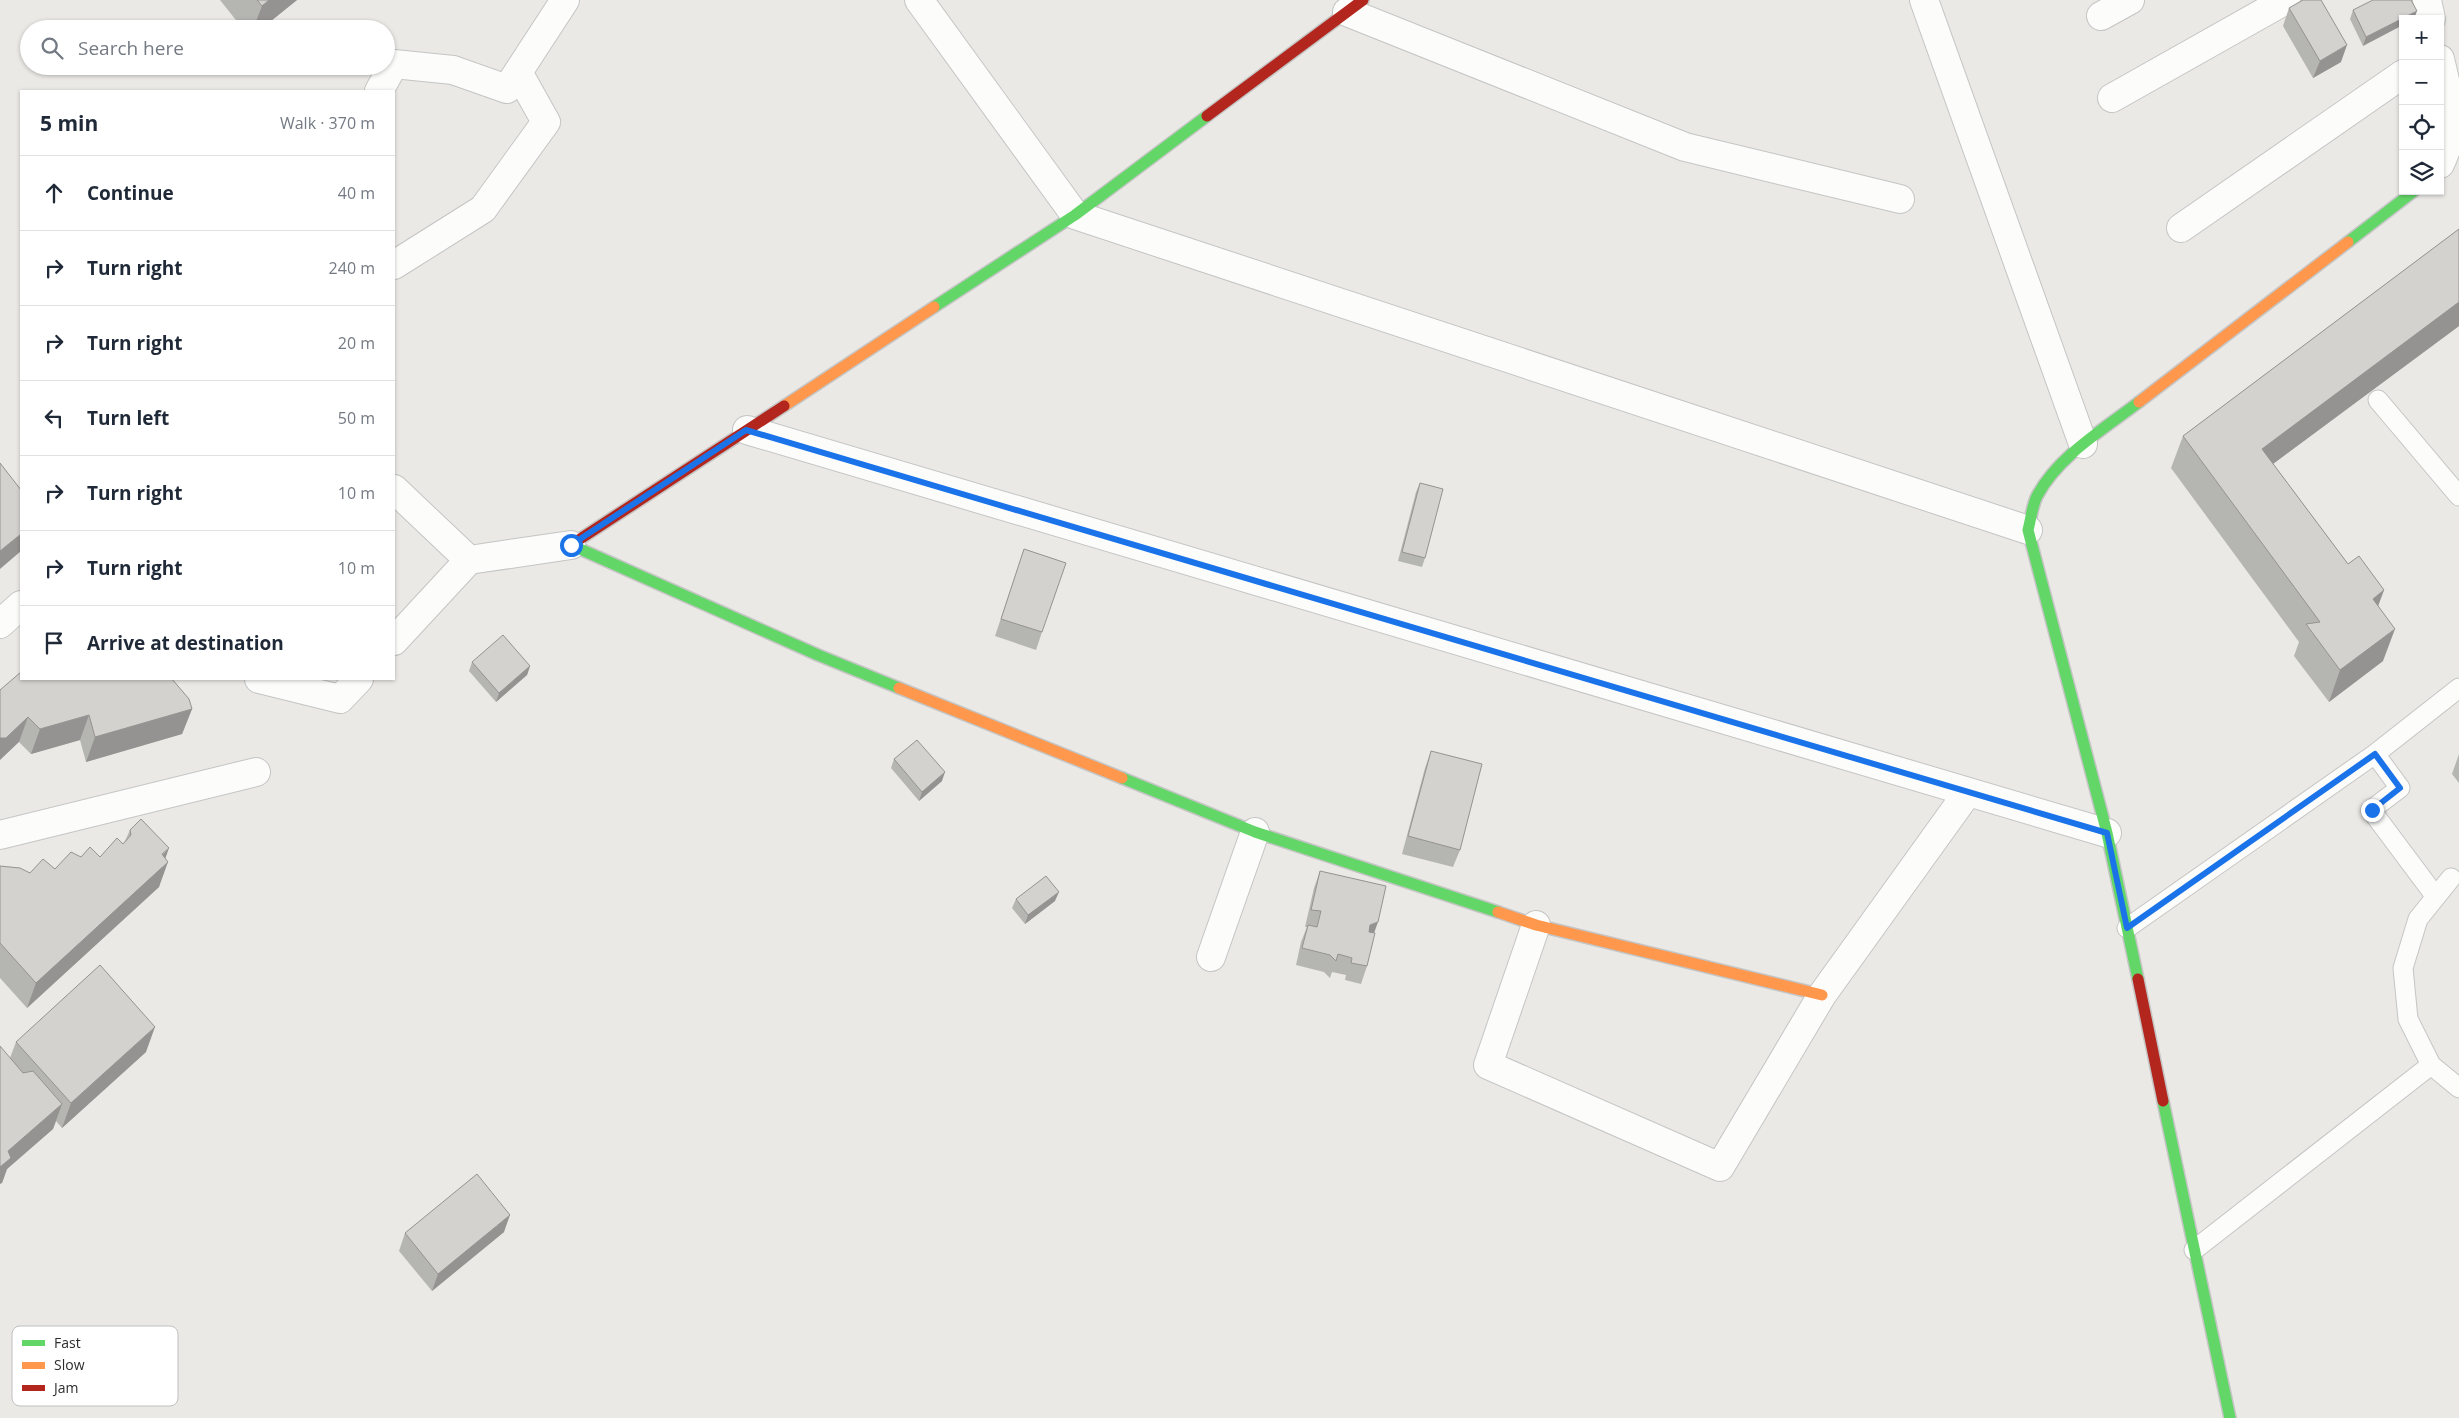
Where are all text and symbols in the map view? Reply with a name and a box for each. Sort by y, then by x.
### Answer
map controls [2399,15,2444,195]
button: + [2399,15,2444,60]
search box [20,20,395,75]
icon: search [38,34,66,62]
text: Search here [78,35,184,61]
button: − [2399,60,2444,105]
button: locate [2399,105,2444,150]
text: 5 min [40,109,98,137]
text: Walk · 370 m [280,112,375,134]
button: layers [2399,150,2444,195]
icon: ahead [40,179,68,207]
text: Continue [87,180,174,206]
text: 40 m [338,182,375,204]
icon: right [40,254,68,282]
text: Turn right [87,255,182,281]
text: 240 m [329,257,375,279]
icon: right [40,329,68,357]
text: Turn right [87,330,182,356]
text: 20 m [338,332,375,354]
icon: left [40,404,68,432]
text: Turn left [87,405,169,431]
text: 50 m [338,407,375,429]
icon: right [40,479,68,507]
text: Turn right [87,480,182,506]
text: 10 m [338,482,375,504]
route start [560,534,583,557]
icon: right [40,554,68,582]
text: Turn right [87,555,182,581]
text: 10 m [338,557,375,579]
icon: arrive [40,629,68,657]
text: Arrive at destination [87,630,284,656]
route end [2361,799,2384,822]
legend [12,1326,178,1406]
text: Fast [54,1333,81,1352]
text: Slow [54,1355,85,1374]
text: Jam [52,1378,79,1397]

